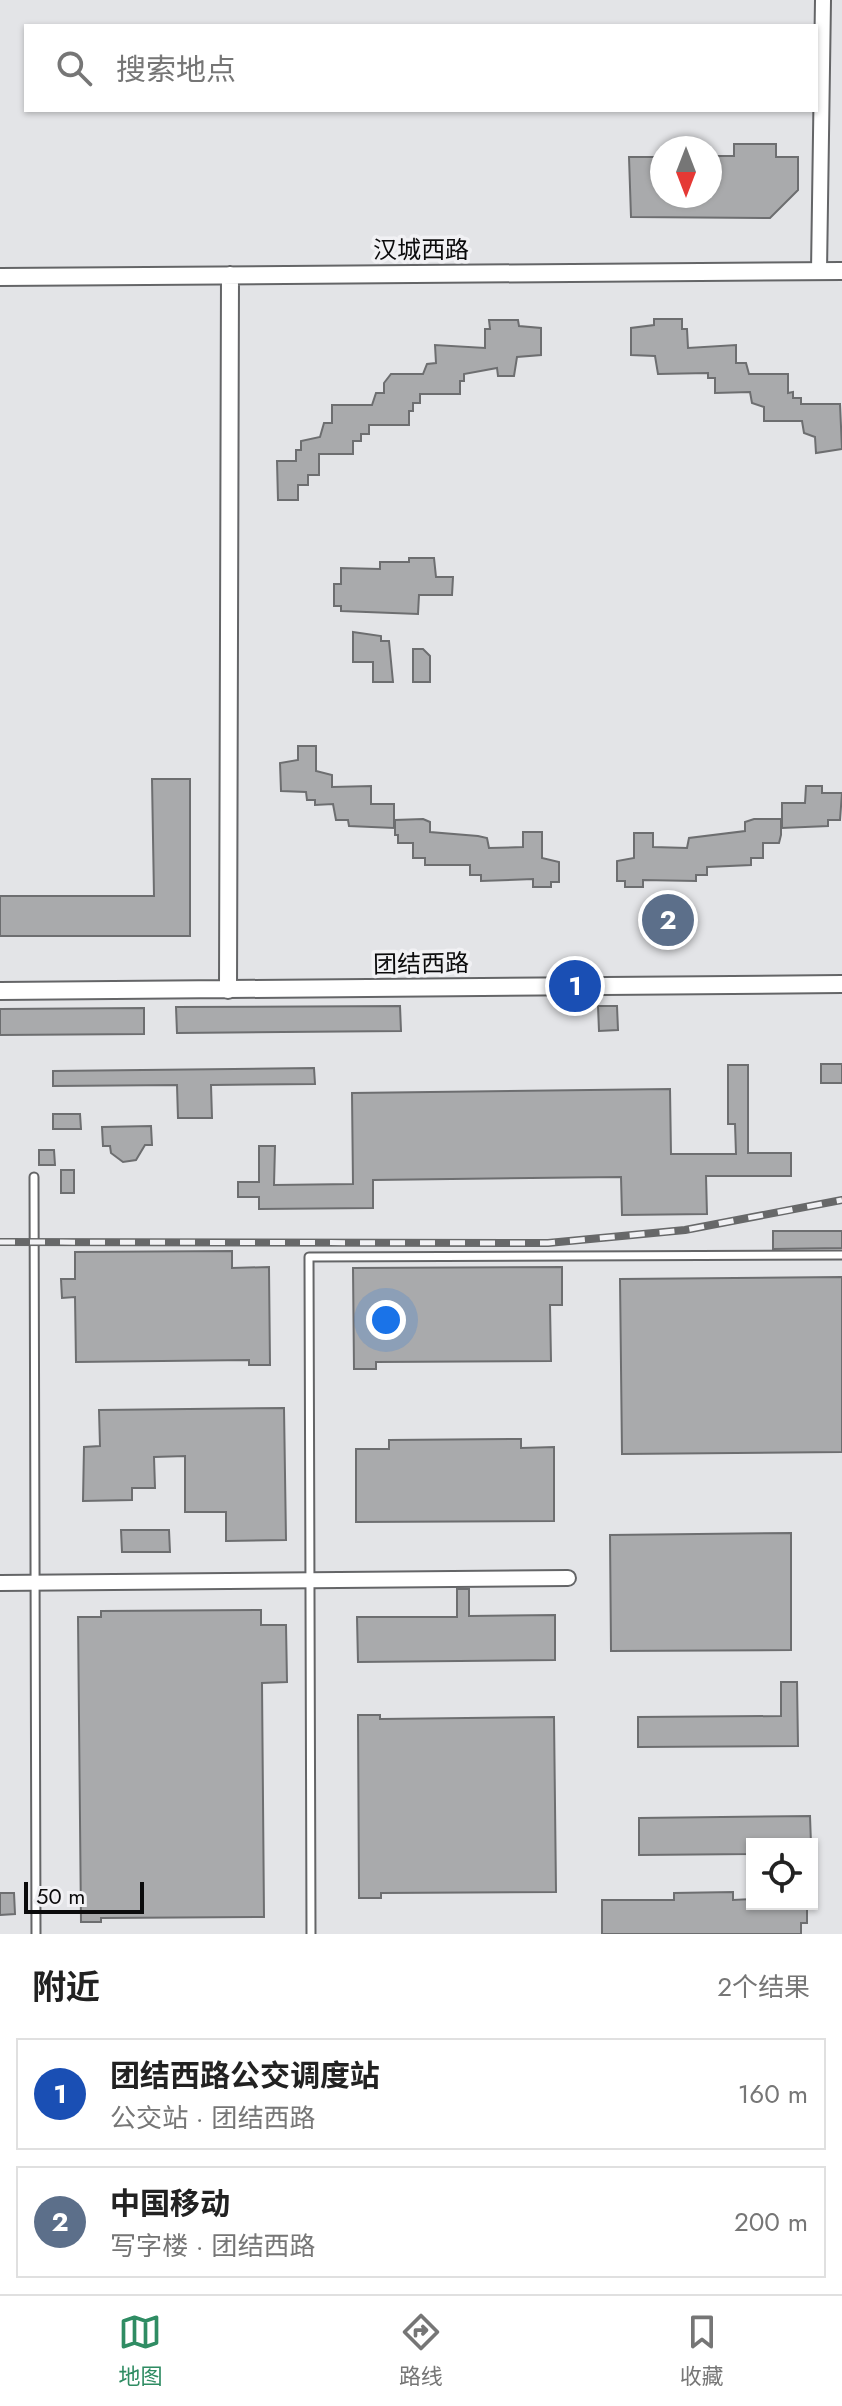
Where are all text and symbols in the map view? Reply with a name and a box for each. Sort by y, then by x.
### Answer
search box [24,24,818,112]
icon: search [52,46,96,90]
text: 搜索地点 [116,48,236,91]
north arrow [650,136,722,208]
street label: 汉城西路 [373,232,469,267]
pin: 2 [642,890,694,950]
street label: 团结西路 [373,945,469,982]
pin: 1 [549,956,601,1016]
your location [366,1300,406,1340]
map controls [746,1838,818,1910]
button: locate [746,1838,818,1910]
scale bar [24,1878,144,1914]
text: 50 m [36,1880,85,1912]
text: 附近 [32,1963,100,2012]
text: 2个结果 [717,1968,810,2006]
text: 团结西路公交调度站 [110,2054,380,2097]
text: 1 [53,2075,67,2113]
text: 160 m [738,2075,808,2113]
text: 公交站 · 团结西路 [110,2099,315,2137]
text: 中国移动 [110,2182,230,2225]
text: 2 [51,2203,69,2241]
text: 200 m [734,2203,808,2241]
text: 写字楼 · 团结西路 [110,2227,315,2265]
tab: 地图 [118,2310,162,2392]
tab: 路线 [399,2310,443,2392]
tab: 收藏 [680,2310,724,2392]

